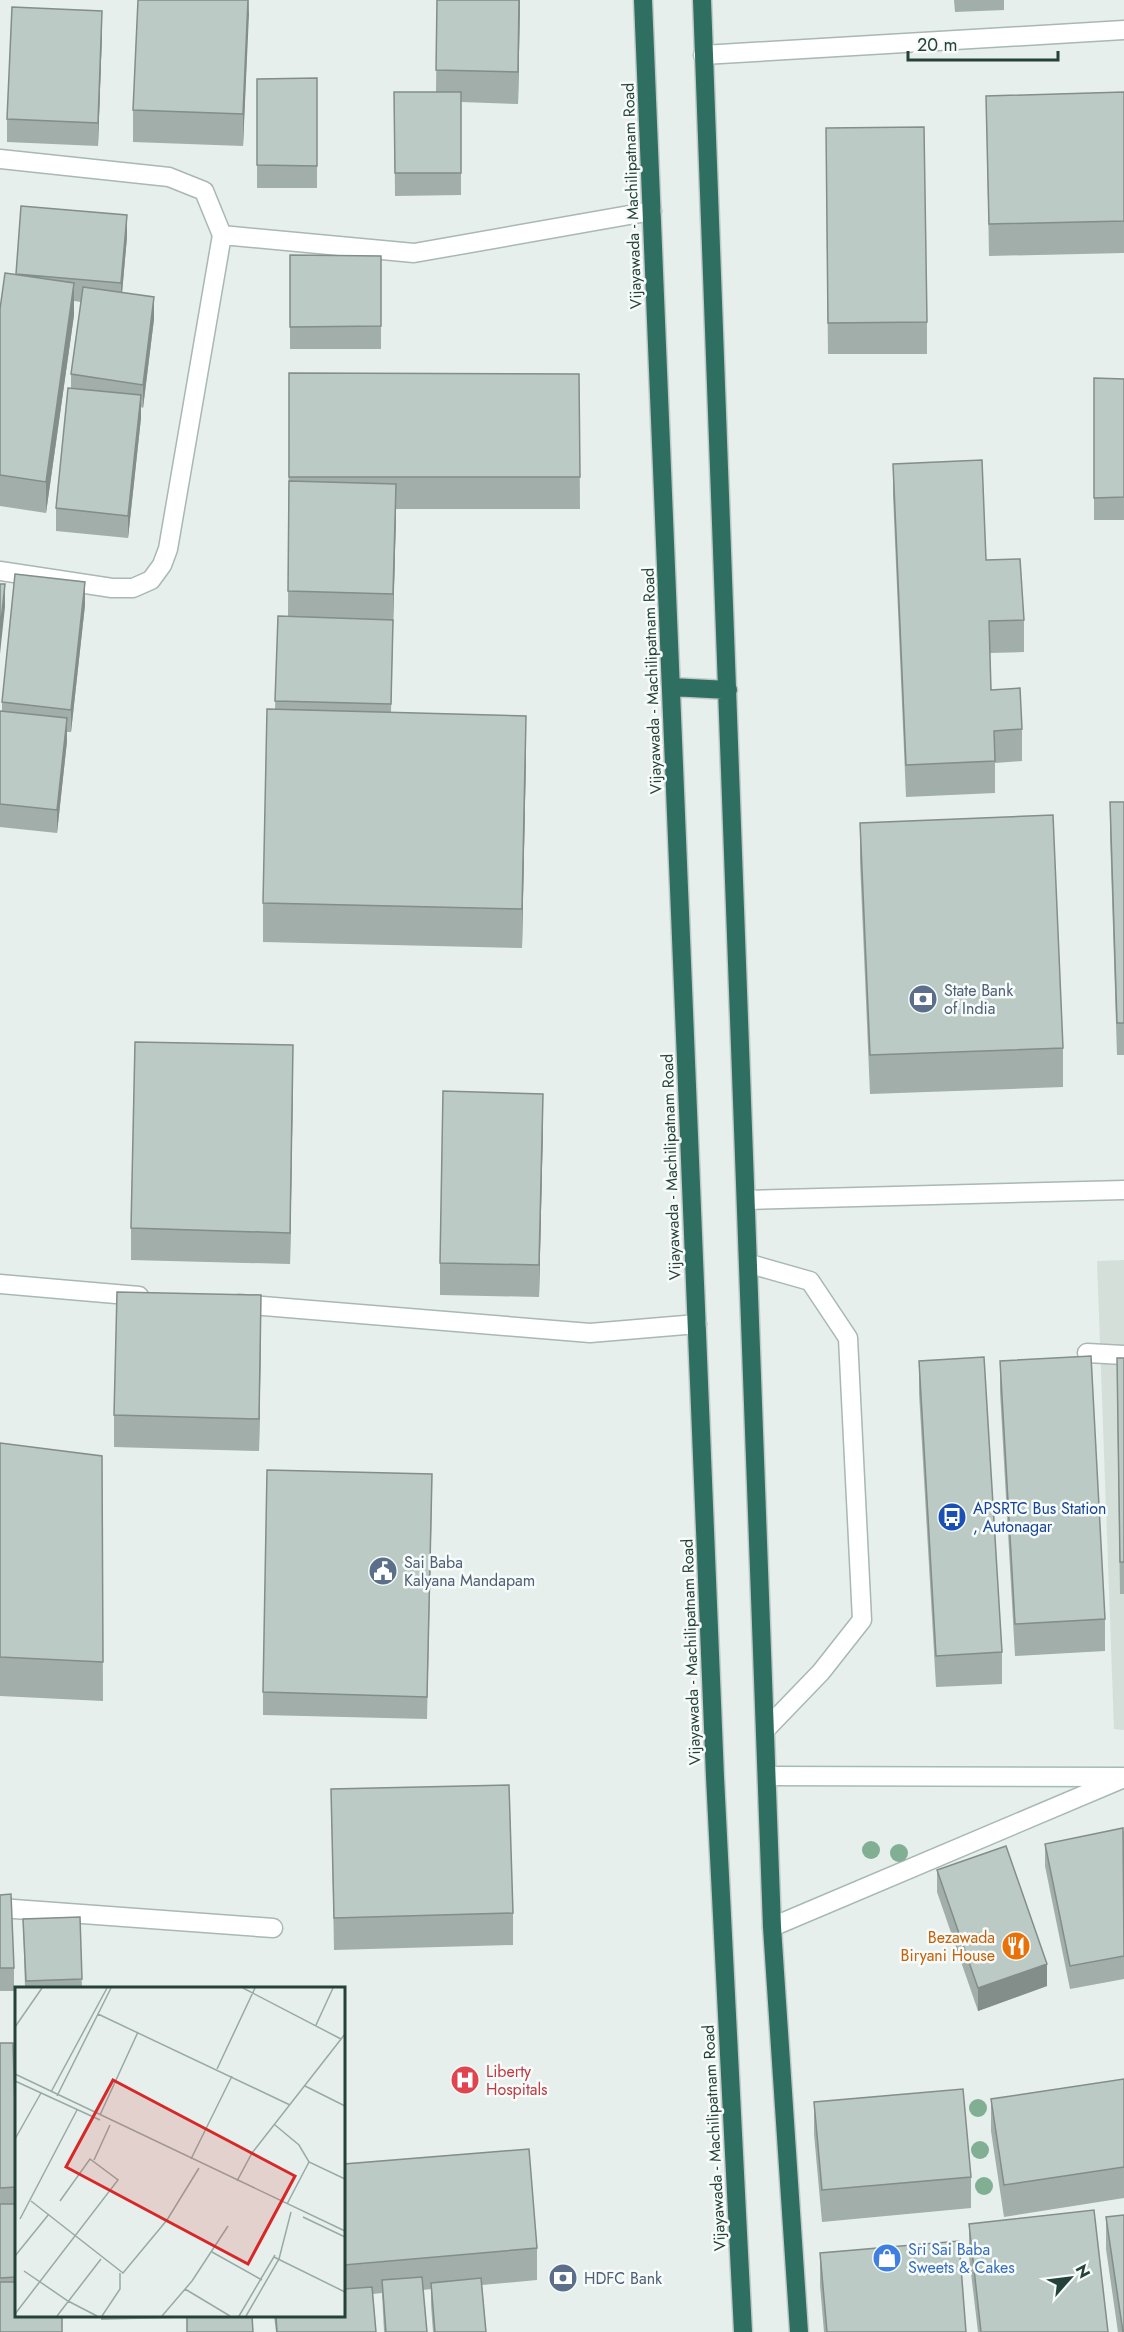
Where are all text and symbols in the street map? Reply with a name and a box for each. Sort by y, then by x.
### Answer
scale bar [908,24,1058,62]
text: 20 m [917,32,957,58]
street label: Vijayawada - Machilipatnam Road [617,82,647,310]
street label: Vijayawada - Machilipatnam Road [637,567,667,795]
place label: State Bank of India [944,979,1014,1020]
bank icon: State Bank of India [907,983,939,1015]
street label: Vijayawada - Machilipatnam Road [656,1053,686,1281]
place label: APSRTC Bus Station , Autonagar [973,1497,1106,1538]
bus stop icon: APSRTC Bus Station , Autonagar [936,1501,968,1533]
street label: Vijayawada - Machilipatnam Road [676,1538,706,1766]
place label: Sai Baba Kalyana Mandapam [404,1551,535,1592]
public building icon: Sai Baba Kalyana Mandapam [367,1555,399,1587]
place label: Bezawada Biryani House [901,1926,995,1967]
restaurant icon: Bezawada Biryani House [1000,1930,1032,1962]
inset map [15,1987,345,2317]
street label: Vijayawada - Machilipatnam Road [697,2024,731,2252]
place label: Liberty Hospitals [486,2060,548,2101]
hospital icon: Liberty Hospitals [449,2064,481,2096]
place label: Sri Sai Baba Sweets & Cakes [908,2238,1015,2279]
shop icon: Sri Sai Baba Sweets & Cakes [871,2242,903,2274]
north arrow [1040,2248,1100,2308]
text: N [1070,2260,1096,2282]
bank icon: HDFC Bank [547,2262,579,2294]
place label: HDFC Bank [584,2267,663,2290]

